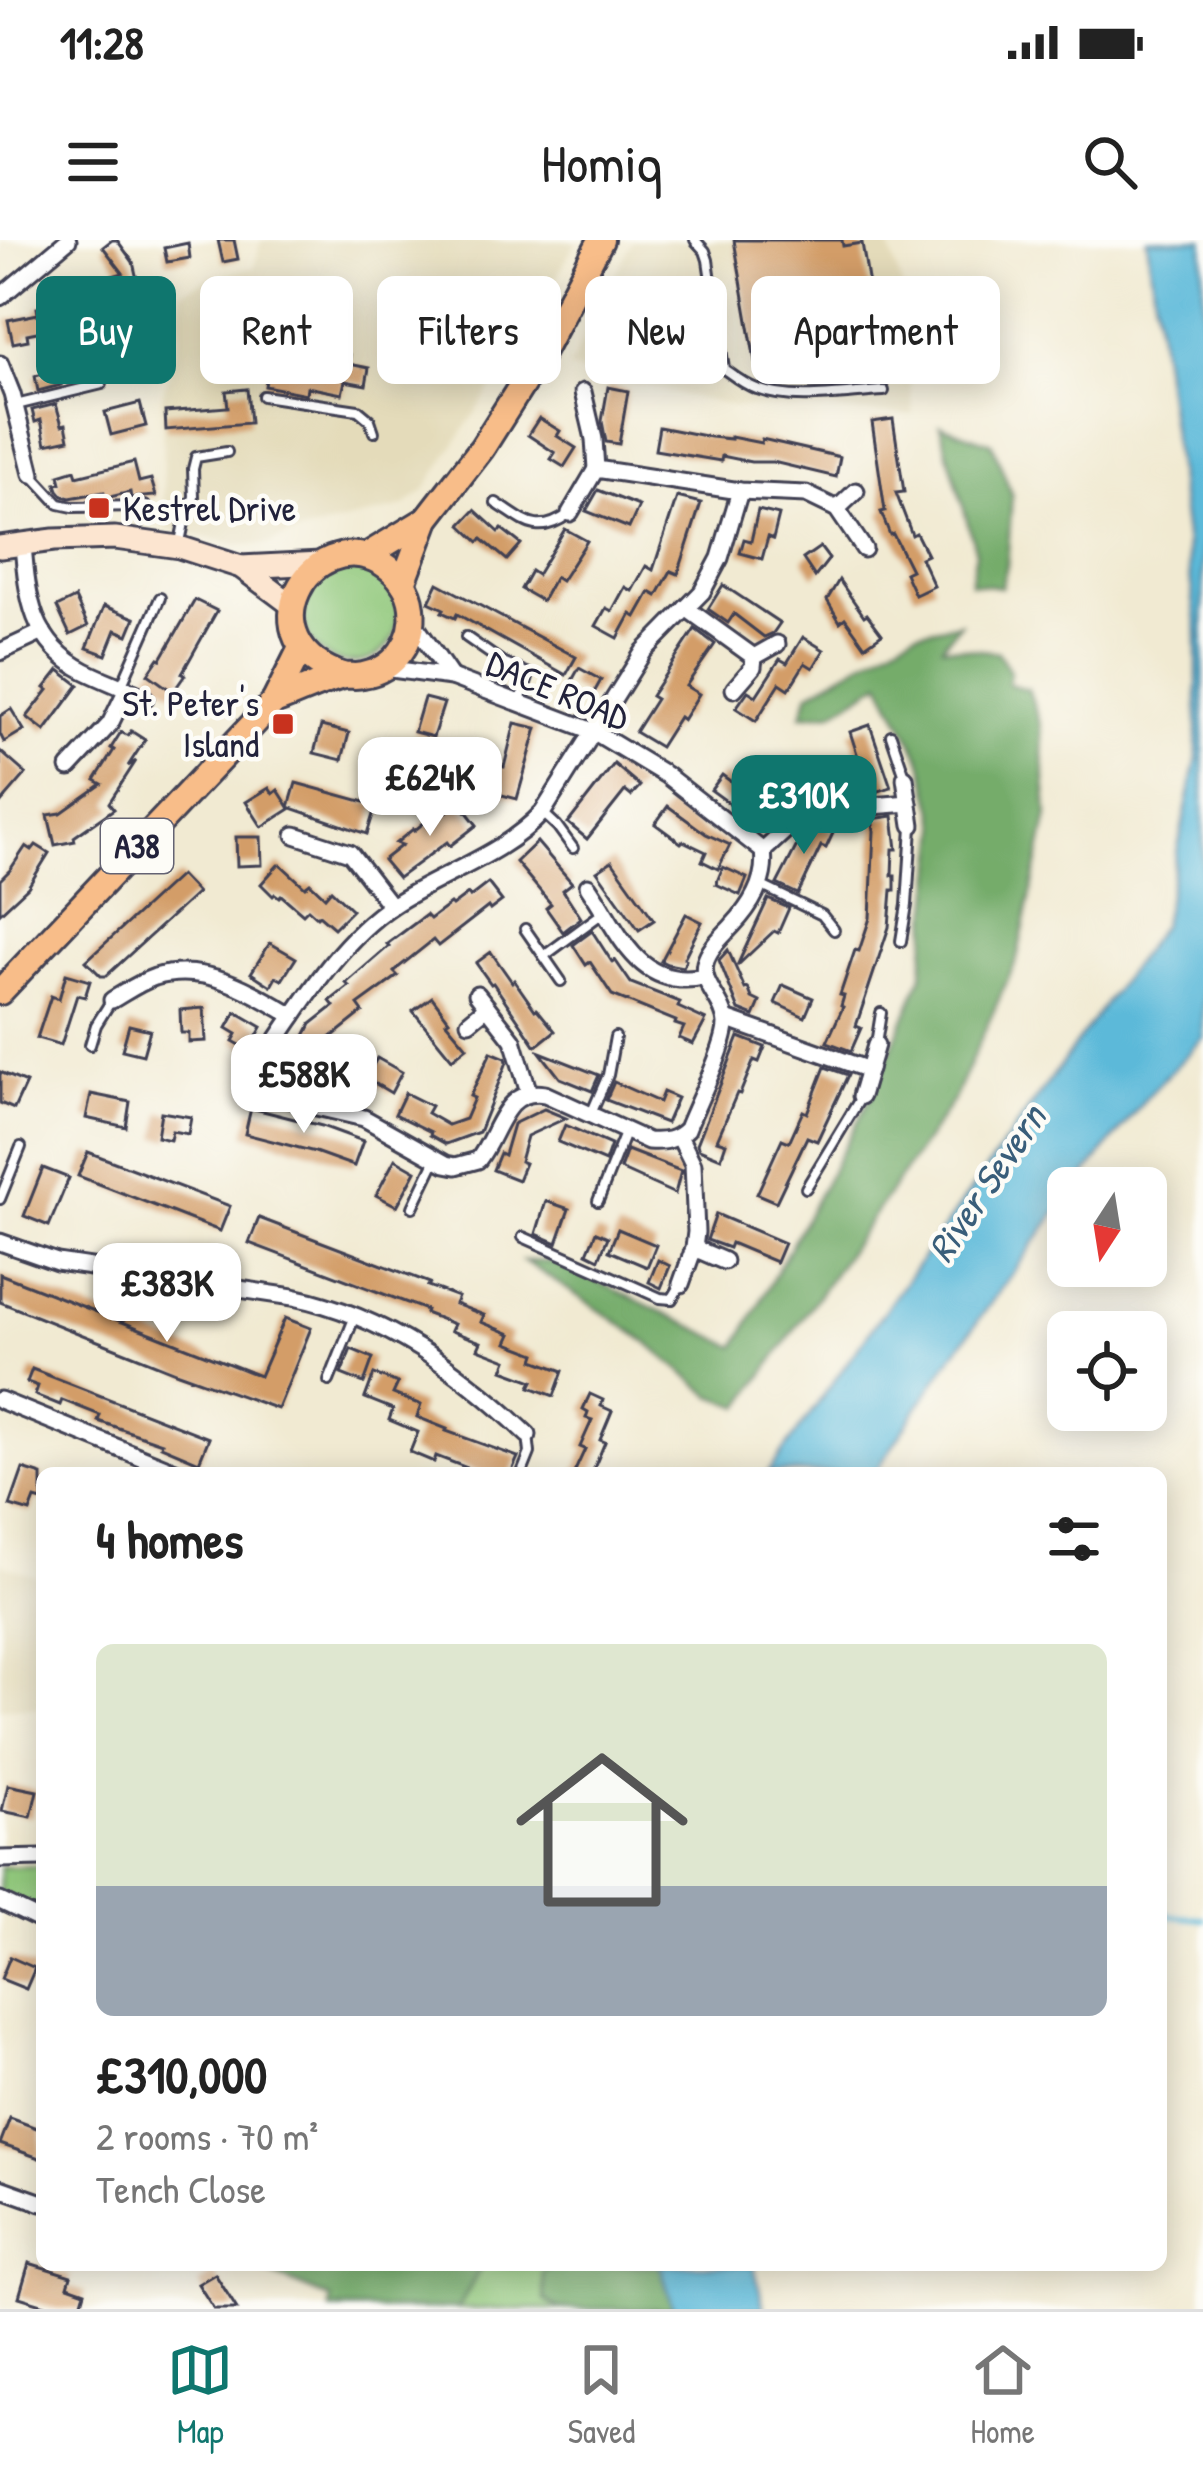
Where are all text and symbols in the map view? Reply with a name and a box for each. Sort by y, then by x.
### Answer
text: 11:28 [60,12,144,73]
text: Homiq [541,126,662,199]
icon: menu [60,129,126,195]
icon: search [1077,129,1143,195]
chip: Buy [36,276,176,384]
chip: Rent [200,276,353,384]
chip: Filters [377,276,561,384]
chip: New [585,276,727,384]
chip: Apartment [751,276,1000,384]
place label: Kestrel Drive [123,483,296,532]
marker: Kestrel Drive [86,495,112,521]
street label: DACE ROAD [480,638,637,741]
place label: St. Peter's Island [122,678,259,768]
marker: St. Peter's Island [270,711,296,737]
pin: £624K [346,737,514,839]
text: £624K [385,749,475,802]
pin: £310K [720,755,888,857]
text: £310K [759,767,849,820]
road number: A38 [101,819,173,873]
pin: £588K [220,1034,388,1136]
text: £588K [258,1046,350,1099]
water label: River Severn [914,1091,1059,1272]
north arrow [1047,1167,1167,1287]
map controls [1047,1167,1167,1431]
pin: £383K [83,1243,251,1345]
text: £383K [120,1255,214,1308]
button: locate [1047,1311,1167,1431]
text: 4 homes [96,1505,243,1574]
icon: filters [1041,1506,1107,1572]
icon: home [494,1722,710,1938]
text: £310,000 [96,2040,267,2109]
text: 2 rooms · 70 m² [96,2109,318,2162]
text: Tench Close [96,2162,266,2215]
tab: Map [167,2337,233,2453]
tab: Saved [568,2337,635,2453]
tab: Home [970,2337,1036,2453]

